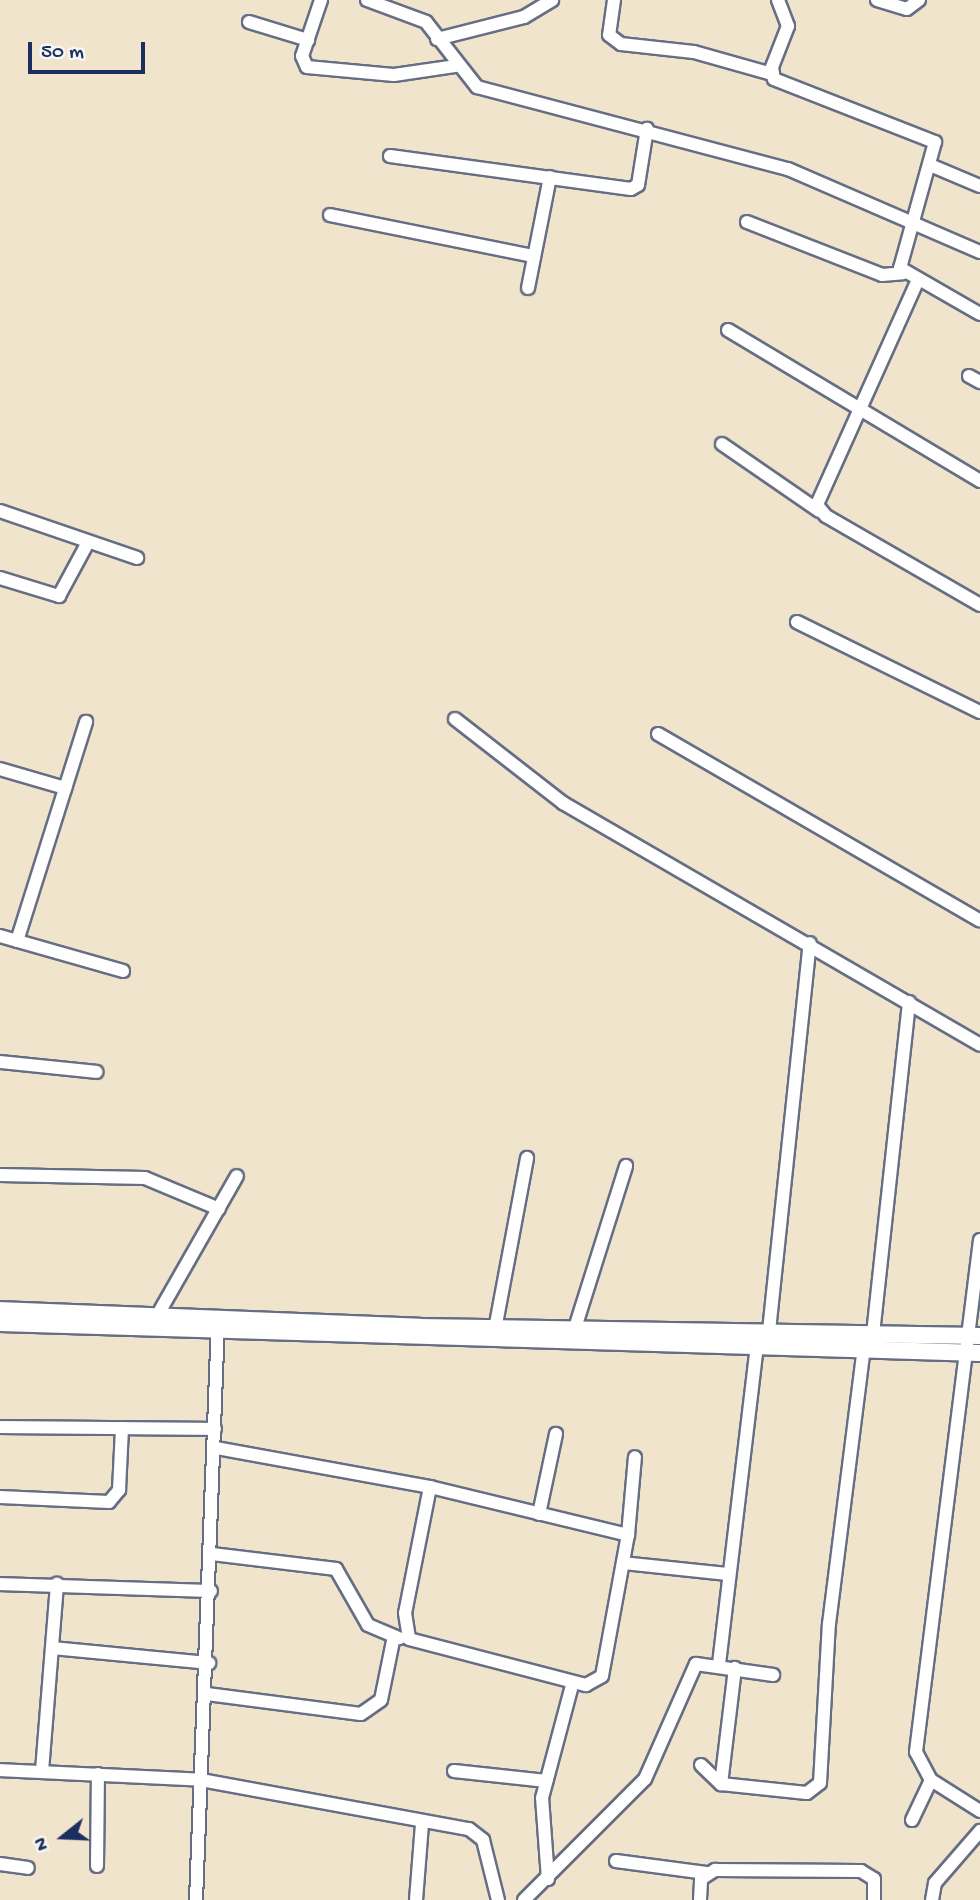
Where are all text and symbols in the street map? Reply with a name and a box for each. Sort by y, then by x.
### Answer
scale bar [32,28,149,72]
text: 50 m [41,41,84,66]
north arrow [28,1802,98,1872]
text: N [30,1834,55,1853]

